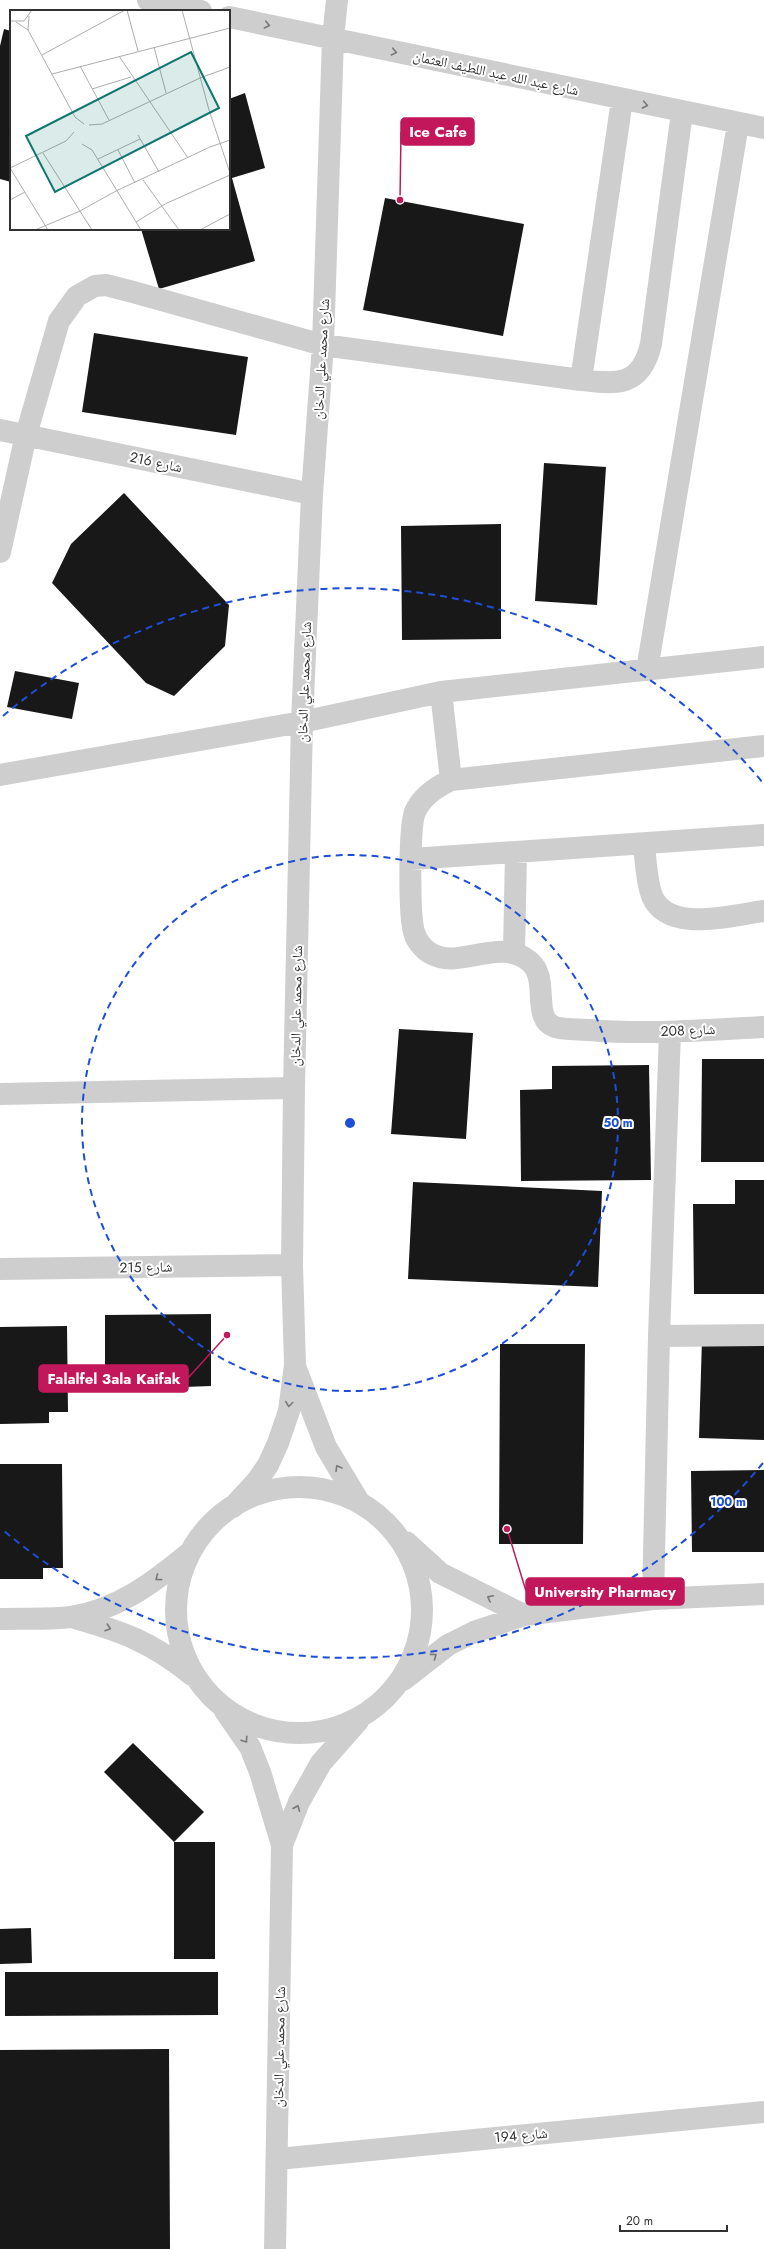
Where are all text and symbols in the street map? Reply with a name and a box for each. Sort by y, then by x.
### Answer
inset map [10,10,230,230]
one-way arrow [264,20,270,28]
street label: شارع عبد الله عبد اللطيف العثمان [411,46,581,100]
one-way arrow [391,47,398,55]
one-way arrow [642,100,648,108]
callout: Ice Cafe [401,118,474,145]
text: Ice Cafe [409,121,467,143]
street label: شارع محمد علي الدخان [308,298,336,420]
street label: شارع 216 [128,447,184,477]
street label: شارع محمد علي الدخان [292,621,318,743]
street label: شارع محمد علي الدخان [285,945,309,1067]
street label: شارع 208 [660,1019,716,1041]
text: 50 m [603,1114,633,1132]
centre of rings [343,1116,357,1130]
street label: شارع 215 [119,1257,173,1277]
callout: Falalfel 3ala Kaifak [39,1365,188,1392]
text: Falalfel 3ala Kaifak [47,1368,181,1390]
one-way arrow [285,1401,294,1407]
one-way arrow [336,1465,343,1472]
text: 100 m [710,1493,746,1511]
one-way arrow [155,1574,162,1581]
callout: University Pharmacy [526,1578,684,1605]
text: University Pharmacy [534,1581,676,1603]
one-way arrow [486,1595,494,1602]
one-way arrow [104,1623,111,1632]
one-way arrow [430,1653,437,1661]
one-way arrow [240,1735,247,1742]
one-way arrow [292,1805,300,1812]
street label: شارع محمد علي الدخان [268,1986,292,2108]
street label: شارع 194 [494,2123,548,2147]
scale bar [620,2207,727,2233]
text: 20 m [626,2212,653,2230]

